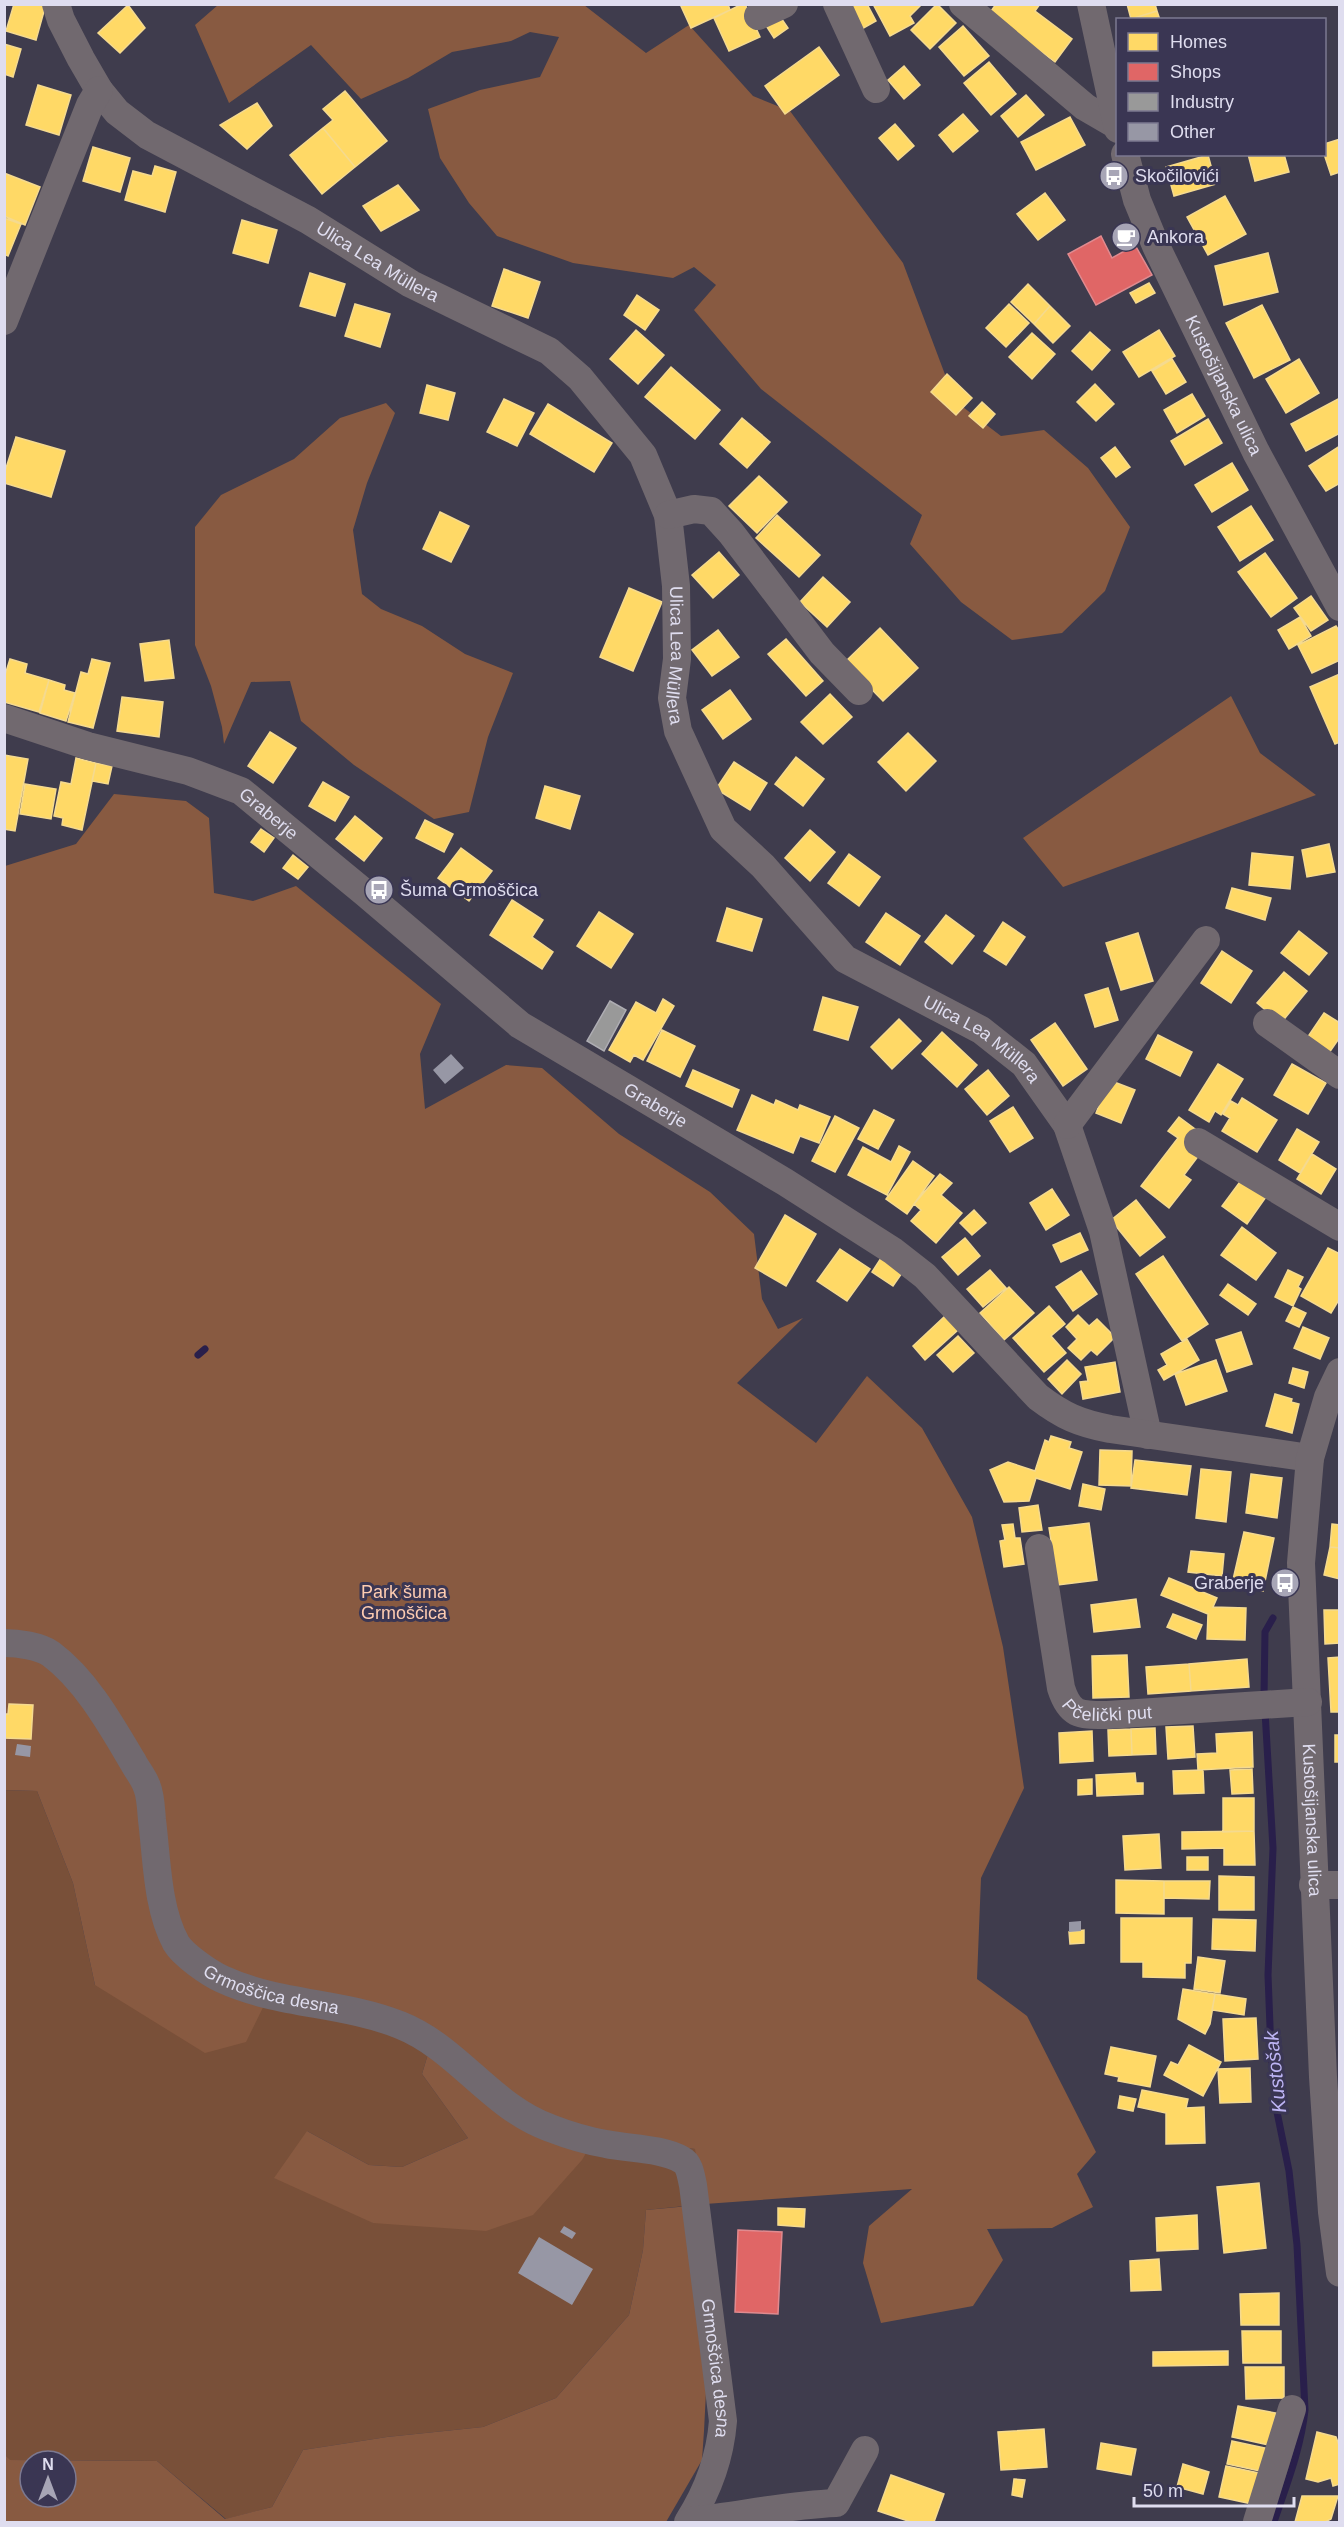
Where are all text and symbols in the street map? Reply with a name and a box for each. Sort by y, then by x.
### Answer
legend [1116,18,1326,156]
text: Homes [1170,32,1227,52]
text: Shops [1170,62,1221,82]
text: Industry [1170,92,1234,112]
text: Other [1170,122,1215,142]
bus stop icon: Skočilovići [1098,160,1130,192]
place label: Skočilovići [1135,166,1219,186]
street label: Ulica Lea Müllera [313,218,443,306]
cafe icon: Ankora [1110,221,1142,253]
place label: Ankora [1147,227,1205,247]
street label: Kustošijanska ulica [1181,312,1266,459]
street label: Ulica Lea Müllera [662,586,687,727]
street label: Graberje [235,784,302,844]
bus stop icon: Šuma Grmoščica [363,874,395,906]
place label: Šuma Grmoščica [400,879,539,900]
street label: Ulica Lea Müllera [920,992,1045,1087]
street label: Graberje [620,1079,691,1132]
bus stop icon: Graberje [1269,1567,1301,1599]
place label: Graberje [1194,1573,1264,1593]
park label: Park šuma Grmoščica [361,1582,448,1623]
street label: Pčelički put [1058,1695,1152,1725]
street label: Kustošijanska ulica [1299,1743,1325,1898]
street label: Grmoščica desna [200,1961,341,2018]
water label: Kustošak [1260,2029,1290,2114]
street label: Grmoščica desna [698,2297,733,2440]
north arrow [18,2449,78,2509]
text: N [42,2456,54,2473]
scale bar [1134,2470,1294,2508]
text: 50 m [1143,2481,1183,2501]

